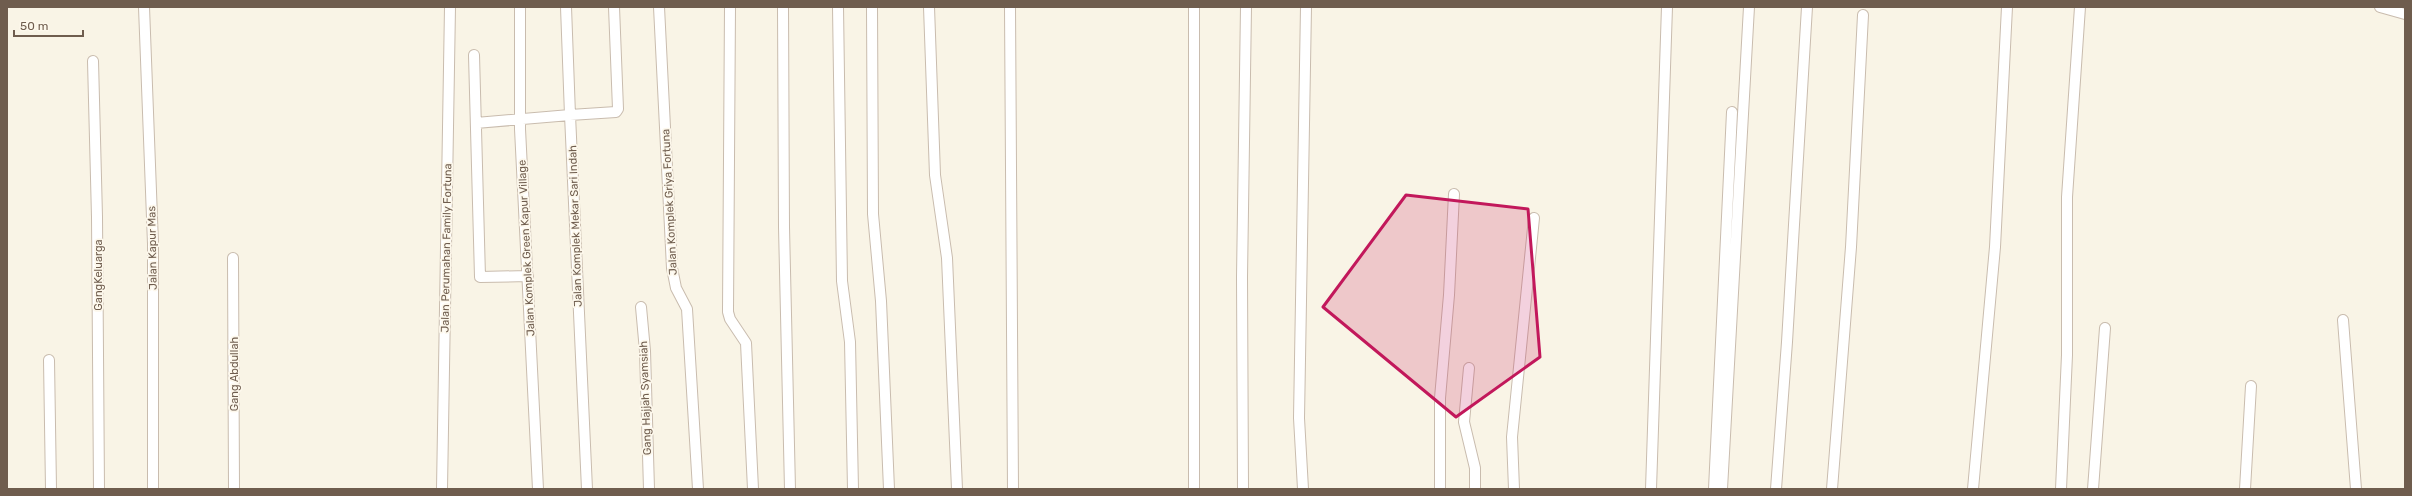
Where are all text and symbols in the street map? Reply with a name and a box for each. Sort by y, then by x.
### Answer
scale bar [14,12,83,38]
text: 50 m [20,19,48,33]
street label: Jalan Komplek Griya Fortuna [659,128,680,275]
street label: Jalan Komplek Mekar Sari Indah [566,145,585,307]
street label: Jalan Komplek Green Kapur Village [515,160,538,336]
street label: Jalan Perumahan Family Fortuna [439,163,454,333]
street label: Jalan Kapur Mas [145,206,160,290]
street label: GangKeluarga [92,239,105,311]
street label: Gang Abdullah [228,337,241,411]
street label: Gang Hajjah Syamsiah [637,341,654,455]

